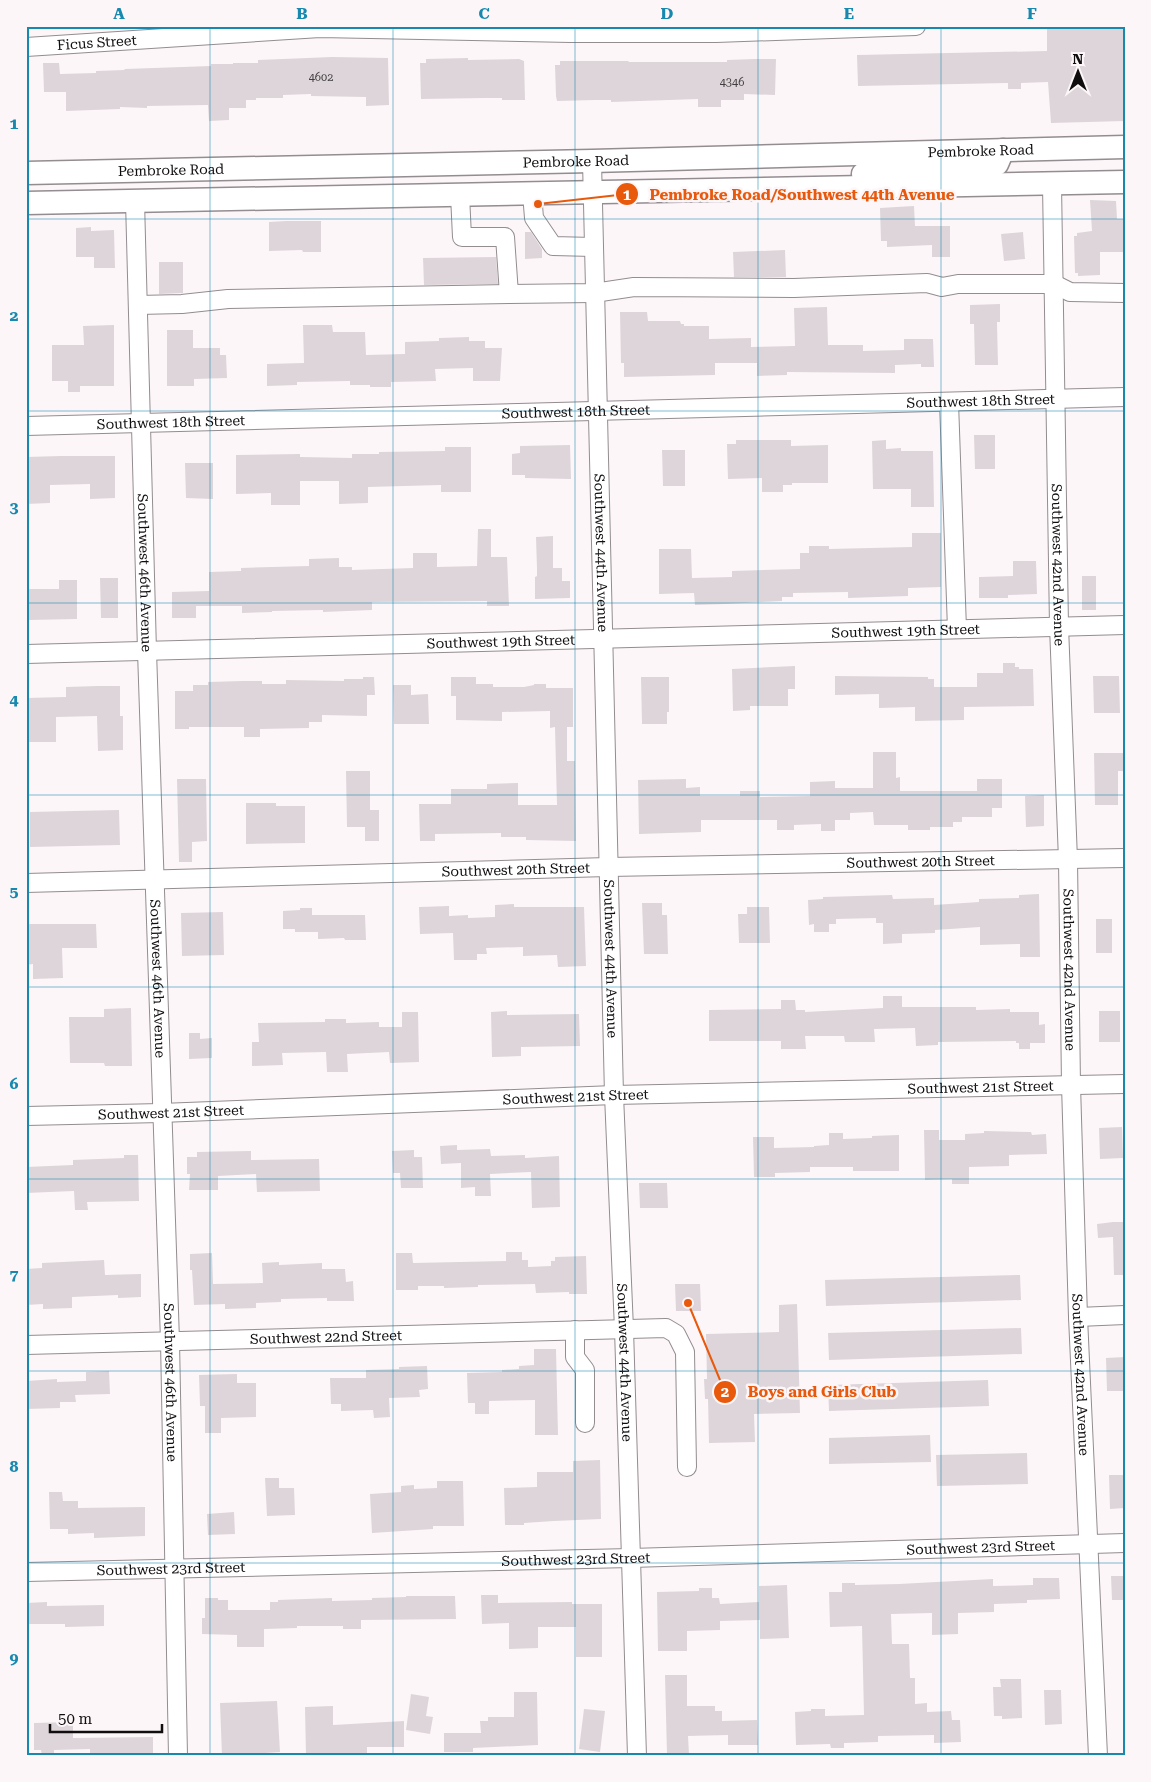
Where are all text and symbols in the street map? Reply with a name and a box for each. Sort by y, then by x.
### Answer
text: A [113,4,125,23]
text: B [296,4,308,23]
text: C [478,4,490,23]
text: D [661,4,674,23]
text: E [844,4,854,23]
text: F [1027,4,1037,23]
street label: Ficus Street [56,32,137,53]
north arrow [1054,48,1104,98]
text: N [1073,51,1084,67]
house number: 4602 [309,71,333,84]
house number: 4346 [720,76,744,89]
text: 1 [10,114,19,133]
street label: Pembroke Road [927,141,1034,160]
street label: Pembroke Road [523,152,629,170]
street label: Pembroke Road [118,161,224,179]
callout: Pembroke Road/Southwest 44th Avenue [615,179,965,209]
text: 1 [623,186,632,204]
text: Pembroke Road/Southwest 44th Avenue [649,186,955,204]
text: 2 [10,306,19,325]
street label: Southwest 18th Street [906,391,1055,411]
street label: Southwest 18th Street [501,402,650,421]
street label: Southwest 18th Street [96,412,245,432]
street label: Southwest 44th Avenue [591,473,611,633]
street label: Southwest 42nd Avenue [1049,484,1068,647]
street label: Southwest 46th Avenue [135,493,155,653]
text: 3 [10,498,19,517]
street label: Southwest 19th Street [831,621,980,641]
street label: Southwest 19th Street [426,632,575,651]
text: 4 [10,690,19,709]
street label: Southwest 20th Street [846,852,995,871]
street label: Southwest 20th Street [441,859,590,880]
street label: Southwest 44th Avenue [601,879,621,1039]
text: 5 [10,882,19,901]
street label: Southwest 42nd Avenue [1060,888,1079,1051]
street label: Southwest 46th Avenue [147,899,169,1058]
text: 6 [10,1074,19,1093]
street label: Southwest 21st Street [907,1078,1054,1097]
street label: Southwest 21st Street [502,1086,649,1107]
street label: Southwest 21st Street [98,1102,244,1122]
text: 7 [10,1265,19,1284]
street label: Southwest 44th Avenue [614,1283,635,1442]
street label: Southwest 42nd Avenue [1069,1293,1092,1456]
street label: Southwest 46th Avenue [161,1303,180,1462]
street label: Southwest 22nd Street [250,1327,402,1347]
callout: Boys and Girls Club [712,1377,906,1407]
text: 2 [721,1383,729,1401]
text: Boys and Girls Club [748,1383,896,1401]
text: 8 [10,1457,19,1476]
street label: Southwest 23rd Street [906,1537,1055,1558]
street label: Southwest 23rd Street [501,1549,651,1569]
street label: Southwest 23rd Street [96,1559,246,1578]
text: 9 [10,1649,19,1668]
scale bar [50,1702,162,1734]
text: 50 m [58,1710,93,1728]

